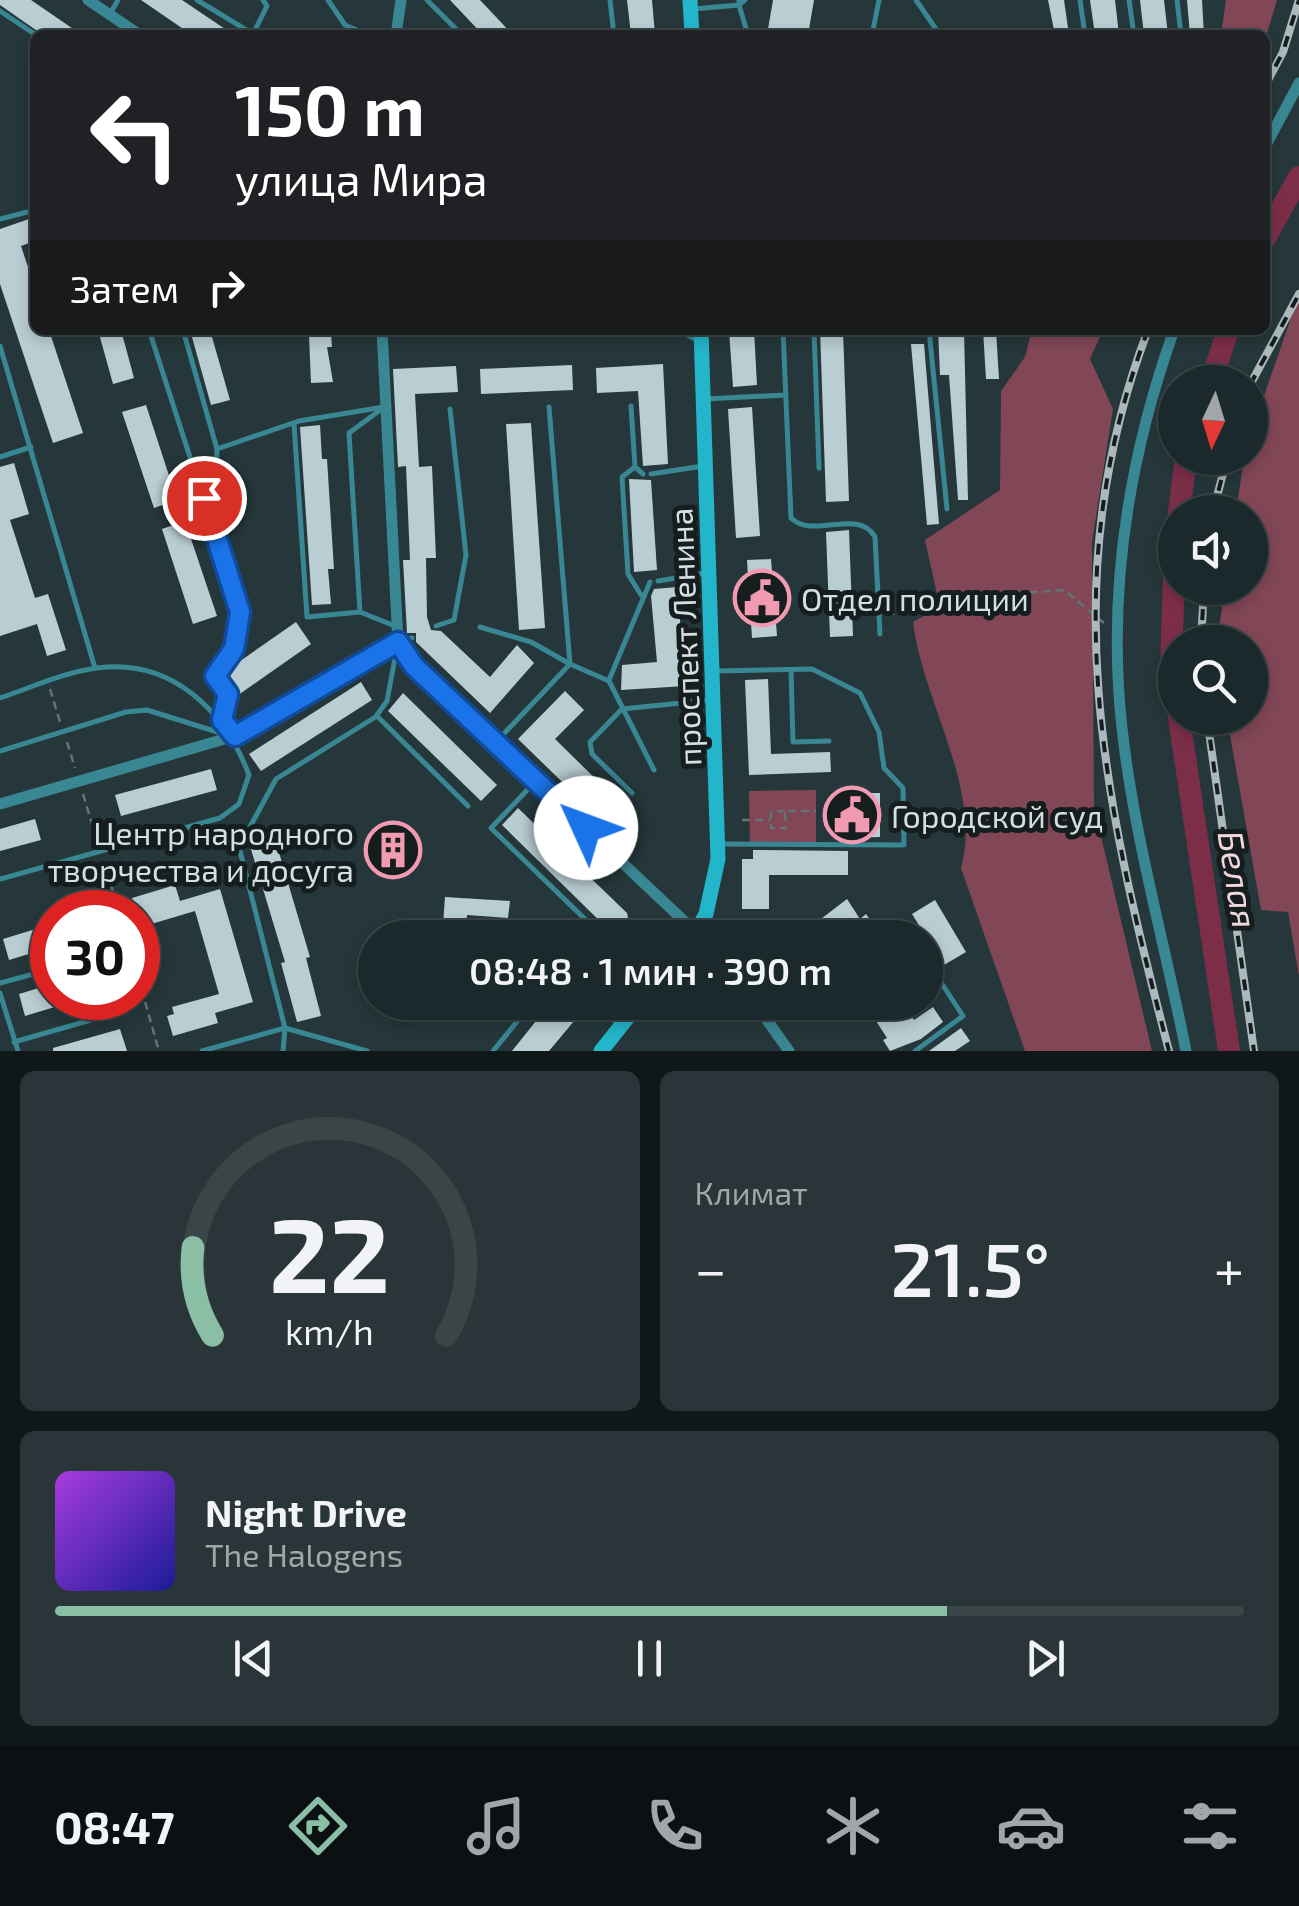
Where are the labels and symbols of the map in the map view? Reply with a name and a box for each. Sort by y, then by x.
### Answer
north arrow [1158,365,1268,475]
pin [162,456,247,541]
street label: проспект Ленина [661,507,707,767]
public building icon: Отдел полиции [732,568,792,628]
place label: Отдел полиции [801,579,1029,617]
position arrow [534,776,638,880]
public building icon: Городской суд [822,785,882,845]
place label: Городской суд [891,796,1103,835]
place label: Центр народного творчества и досуга [47,813,354,889]
building icon: Центр народного творчества и досуга [363,820,423,880]
water label: Белая [1211,827,1267,931]
speed limit sign: 30 [30,890,160,1020]

